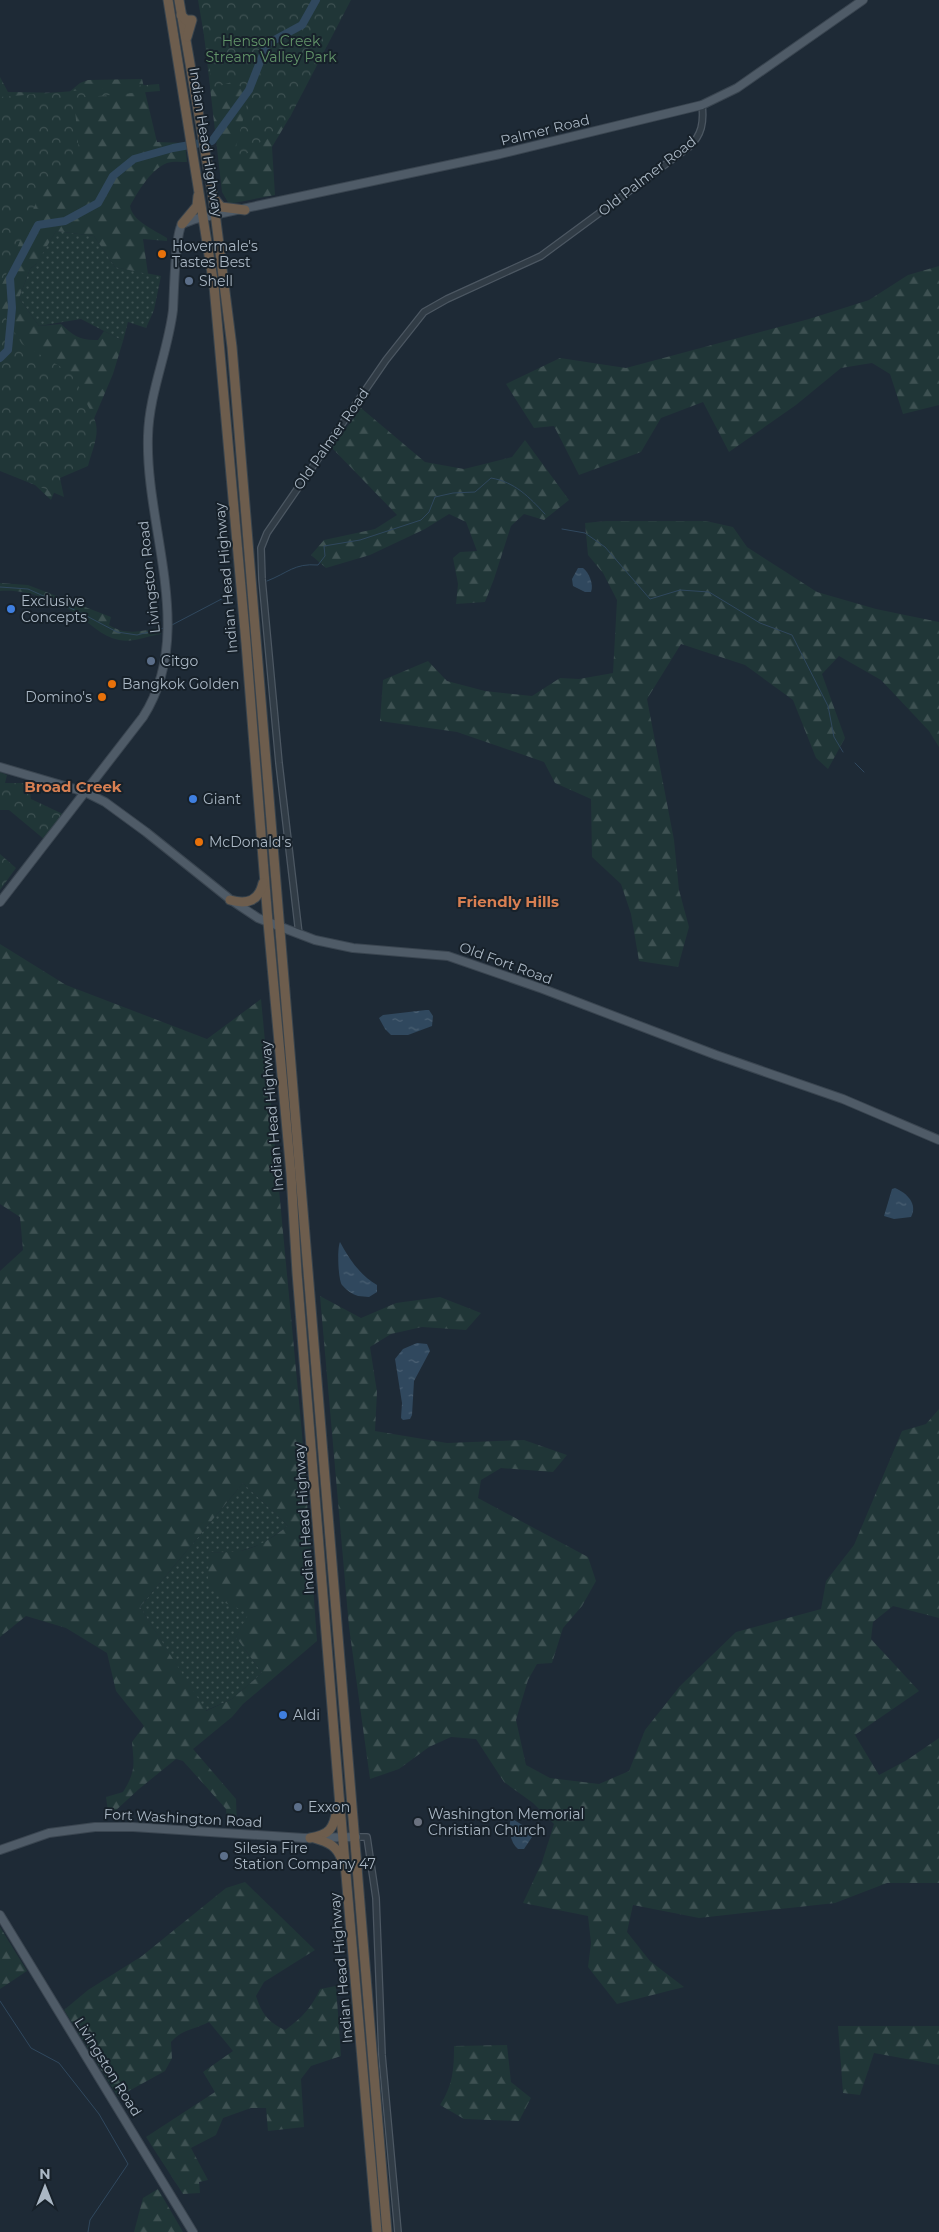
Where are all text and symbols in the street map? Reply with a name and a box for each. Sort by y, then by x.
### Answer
park label: Henson Creek Stream Valley Park [205,32,337,66]
street label: Indian Head Highway [185,66,227,218]
street label: Palmer Road [499,110,591,150]
street label: Old Palmer Road [594,132,700,220]
place label: Hovermale's Tastes Best [172,237,258,271]
marker: Hovermale's Tastes Best [156,248,168,260]
place label: Shell [199,272,233,290]
marker: Shell [183,275,195,287]
street label: Old Palmer Road [289,385,373,493]
street label: Indian Head Highway [210,502,242,654]
street label: Livingston Road [134,520,164,634]
place label: Exclusive Concepts [21,592,87,626]
marker: Exclusive Concepts [5,603,17,615]
place label: Citgo [161,652,199,670]
marker: Citgo [145,655,157,667]
place label: Bangkok Golden [122,675,240,693]
marker: Bangkok Golden [106,678,118,690]
place label: Domino's [25,688,92,706]
marker: Domino's [96,691,108,703]
district label: Broad Creek [24,777,122,796]
place label: Giant [203,790,241,808]
marker: Giant [187,793,199,805]
place label: McDonald's [209,833,291,851]
marker: McDonald's [193,836,205,848]
district label: Friendly Hills [457,892,559,911]
street label: Old Fort Road [457,938,555,988]
street label: Indian Head Highway [256,1040,288,1192]
street label: Indian Head Highway [290,1443,318,1595]
place label: Aldi [293,1706,320,1724]
marker: Aldi [277,1709,289,1721]
place label: Exxon [308,1798,350,1816]
marker: Exxon [292,1801,304,1813]
street label: Fort Washington Road [103,1805,263,1831]
place label: Washington Memorial Christian Church [428,1805,584,1839]
marker: Washington Memorial Christian Church [412,1816,424,1828]
place label: Silesia Fire Station Company 47 [234,1839,376,1873]
marker: Silesia Fire Station Company 47 [218,1850,230,1862]
street label: Indian Head Highway [325,1892,357,2044]
street label: Livingston Road [70,2014,146,2120]
north arrow [20,2162,70,2212]
text: N [39,2165,51,2183]

